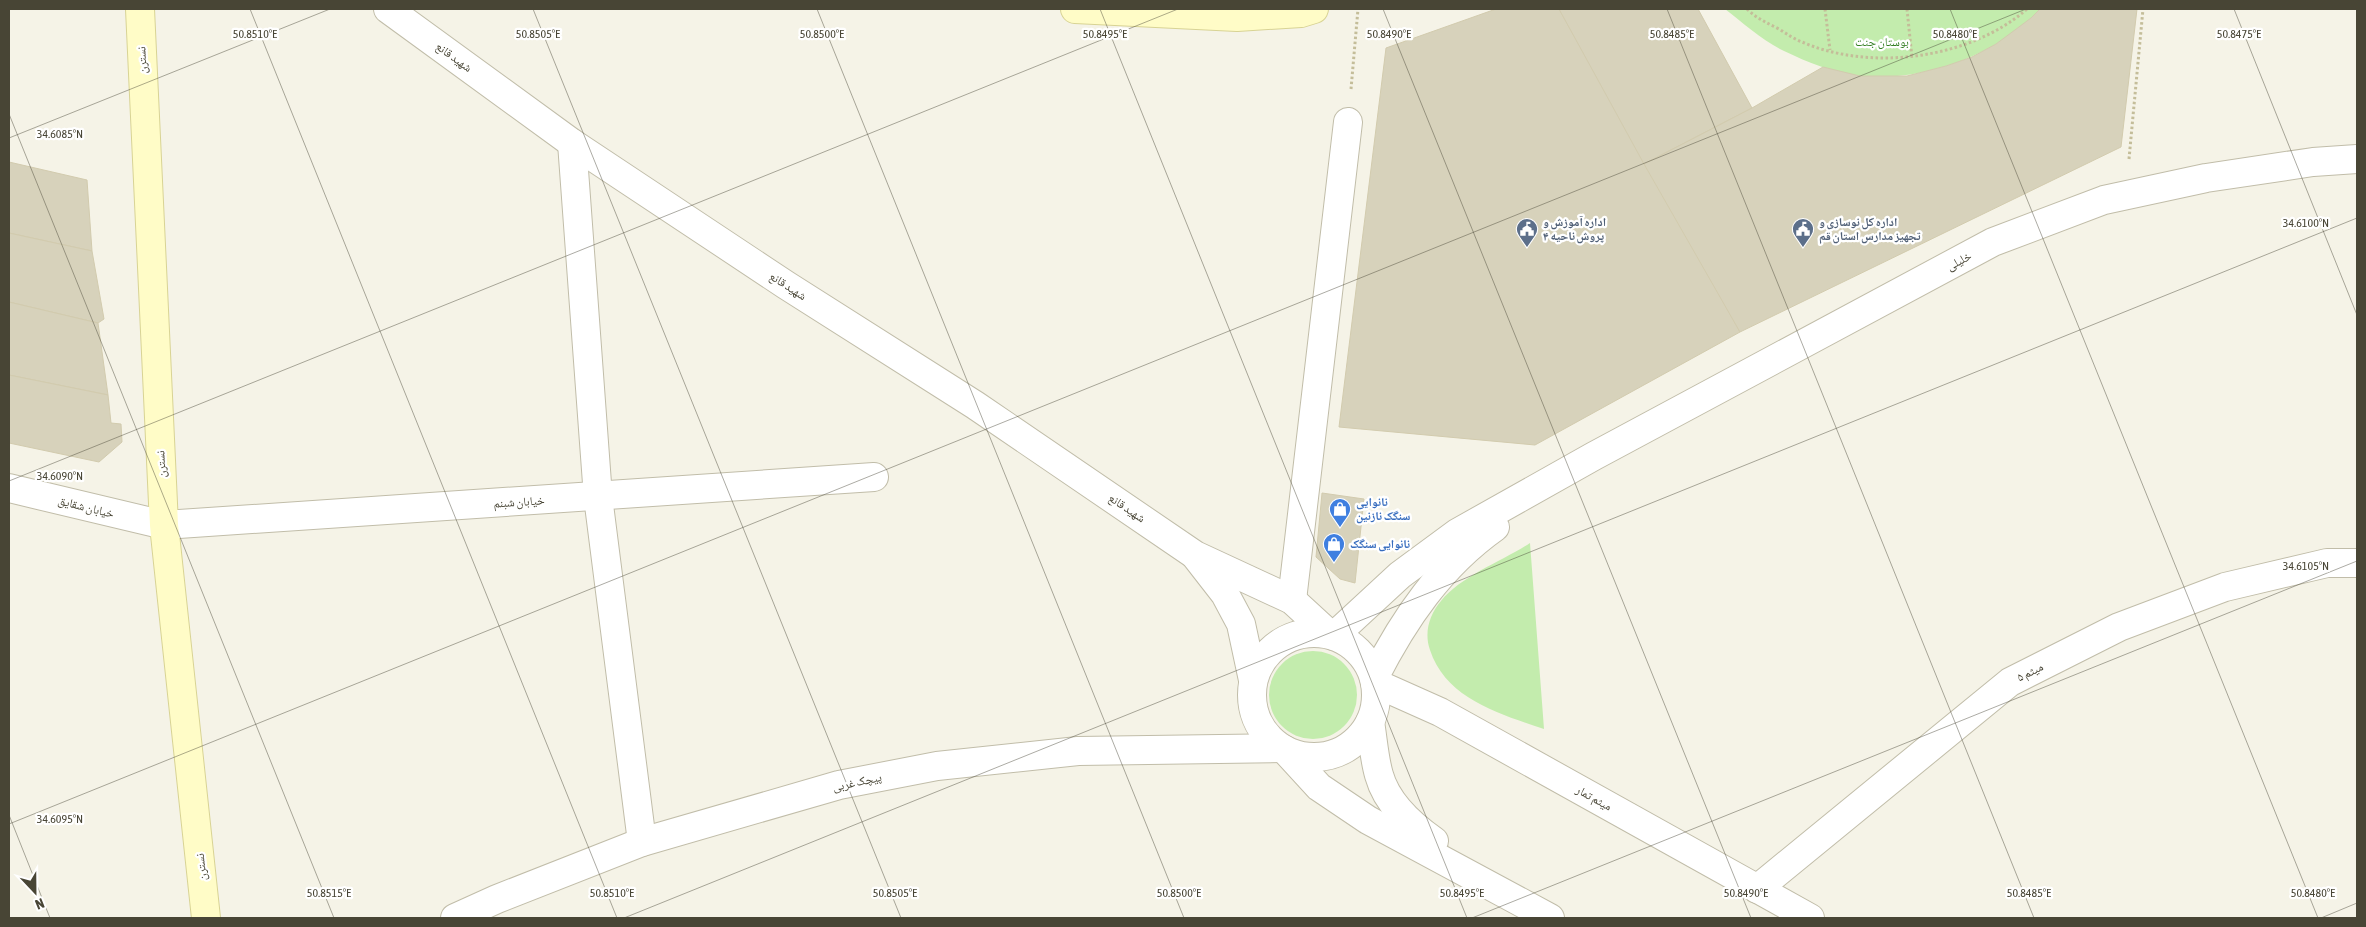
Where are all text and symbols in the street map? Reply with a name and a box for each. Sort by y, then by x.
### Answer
text: 50.8510°E [233,27,277,41]
text: 50.8505°E [516,27,560,41]
text: 50.8500°E [800,27,844,41]
text: 50.8495°E [1083,27,1127,41]
text: 50.8490°E [1367,27,1411,41]
text: 50.8485°E [1650,27,1694,41]
text: 50.8480°E [1933,27,1977,41]
text: 50.8475°E [2217,27,2261,41]
park label: بوستان جنت [1855,35,1909,49]
street label: شهید قانع [433,39,475,75]
street label: نسترن [134,46,150,74]
text: 34.6085°N [37,127,83,141]
place label: اداره آموزش و پروش ناحیه ۴ [1543,215,1606,244]
place label: اداره کل نوسازی و تجهیز مدارس استان قم [1819,215,1921,244]
text: 34.6100°N [2283,216,2329,230]
public building icon: اداره آموزش و پروش ناحیه ۴ [1515,217,1539,248]
public building icon: اداره کل نوسازی و تجهیز مدارس استان قم [1791,217,1815,248]
street label: خلیلی [1944,249,1974,273]
street label: شهید قانع [767,269,809,303]
street label: نسترن [153,450,169,478]
text: 34.6090°N [37,469,83,483]
street label: شهید قانع [1106,491,1148,526]
street label: خیابان شقایق [56,493,116,521]
street label: خیابان شبنم [493,493,545,512]
place label: نانوایی سنگک نازنین [1356,495,1410,524]
shop icon: نانوایی سنگک نازنین [1328,497,1352,528]
shop icon: نانوایی سنگک [1322,532,1346,563]
place label: نانوایی سنگک [1350,537,1410,552]
text: 34.6105°N [2283,559,2329,573]
street label: میثم ۵ [2015,660,2046,685]
street label: پیچک غربی [831,770,883,794]
street label: میثم تمار [1572,782,1614,814]
text: 34.6095°N [37,812,83,826]
street label: نسترن [193,853,209,881]
north arrow [10,867,60,917]
text: 50.8515°E [307,886,351,900]
text: 50.8510°E [590,886,634,900]
text: 50.8505°E [873,886,917,900]
text: 50.8500°E [1157,886,1201,900]
text: 50.8495°E [1440,886,1484,900]
text: 50.8490°E [1724,886,1768,900]
text: 50.8485°E [2007,886,2051,900]
text: 50.8480°E [2291,886,2335,900]
text: N [33,895,47,913]

